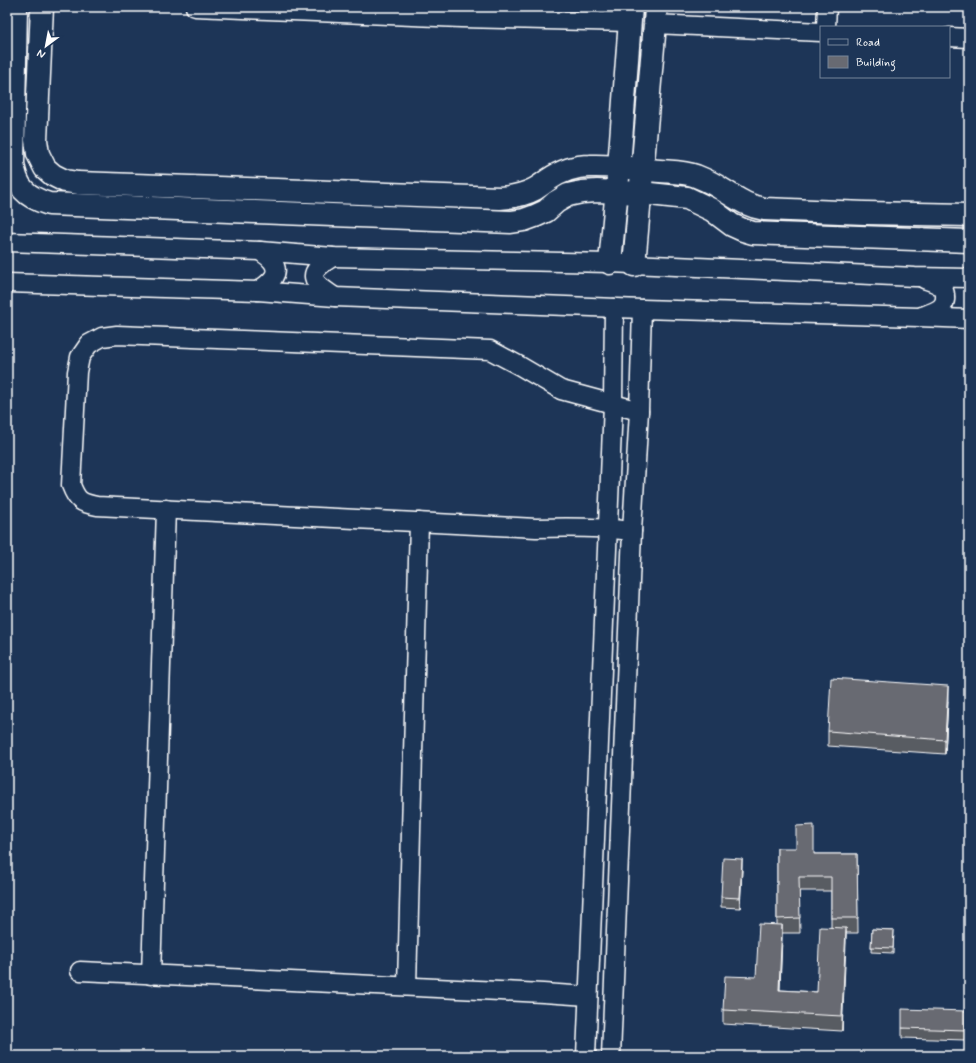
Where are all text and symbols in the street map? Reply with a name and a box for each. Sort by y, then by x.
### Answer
north arrow [26,26,66,66]
legend [820,26,950,78]
text: Road [856,35,880,51]
text: N [34,46,48,62]
text: Building [856,55,896,72]

